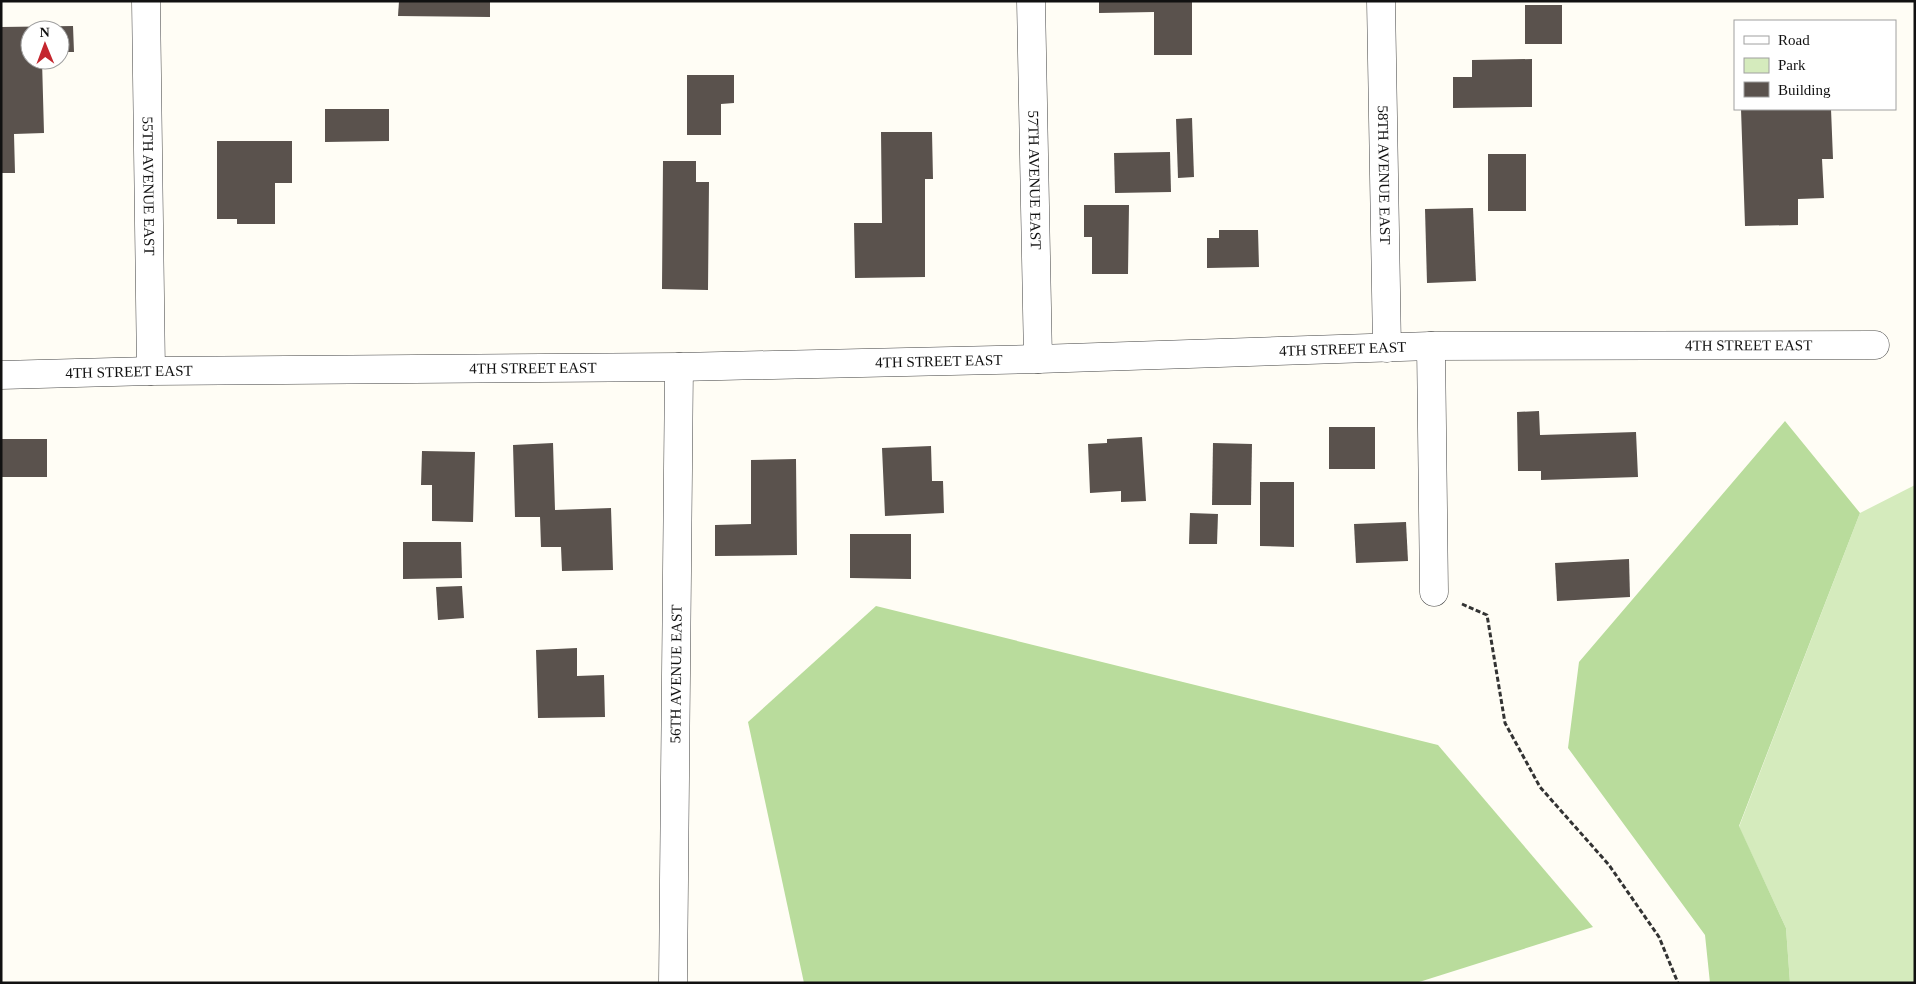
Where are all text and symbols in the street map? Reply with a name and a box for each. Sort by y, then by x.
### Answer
north arrow [20,20,70,70]
legend [1734,20,1896,110]
text: N [40,25,50,40]
text: Road [1778,32,1810,48]
text: Park [1778,57,1806,73]
text: Building [1778,82,1831,98]
street label: 58TH AVENUE EAST [1375,105,1393,245]
street label: 57TH AVENUE EAST [1025,110,1044,250]
street label: 55TH AVENUE EAST [140,116,157,256]
street label: 4TH STREET EAST [1685,337,1812,353]
street label: 4TH STREET EAST [1279,339,1407,359]
street label: 4TH STREET EAST [875,352,1003,371]
street label: 4TH STREET EAST [469,360,597,377]
street label: 4TH STREET EAST [65,363,193,381]
street label: 56TH AVENUE EAST [667,604,685,744]

